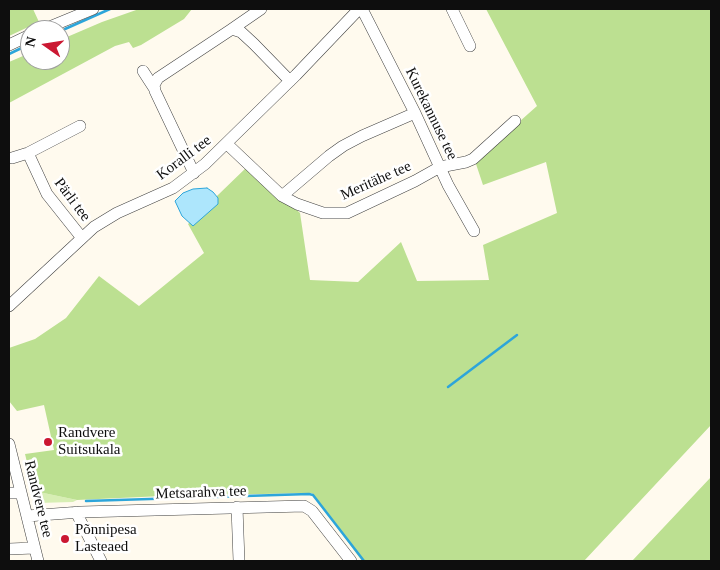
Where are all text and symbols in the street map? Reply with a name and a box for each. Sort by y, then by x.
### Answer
north arrow [20,20,70,70]
text: N [22,35,39,48]
street label: Kurekannuse tee [401,65,461,163]
street label: Koralli tee [153,132,215,184]
street label: Meritähe tee [338,157,414,205]
street label: Pärli tee [50,175,94,225]
place label: Randvere Suitsukala [58,424,120,459]
marker: Randvere Suitsukala [42,436,54,448]
street label: Randvere tee [20,459,56,539]
street label: Metsarahva tee [155,482,247,504]
place label: Põnnipesa Lasteaed [75,521,137,556]
marker: Põnnipesa Lasteaed [59,533,71,545]

